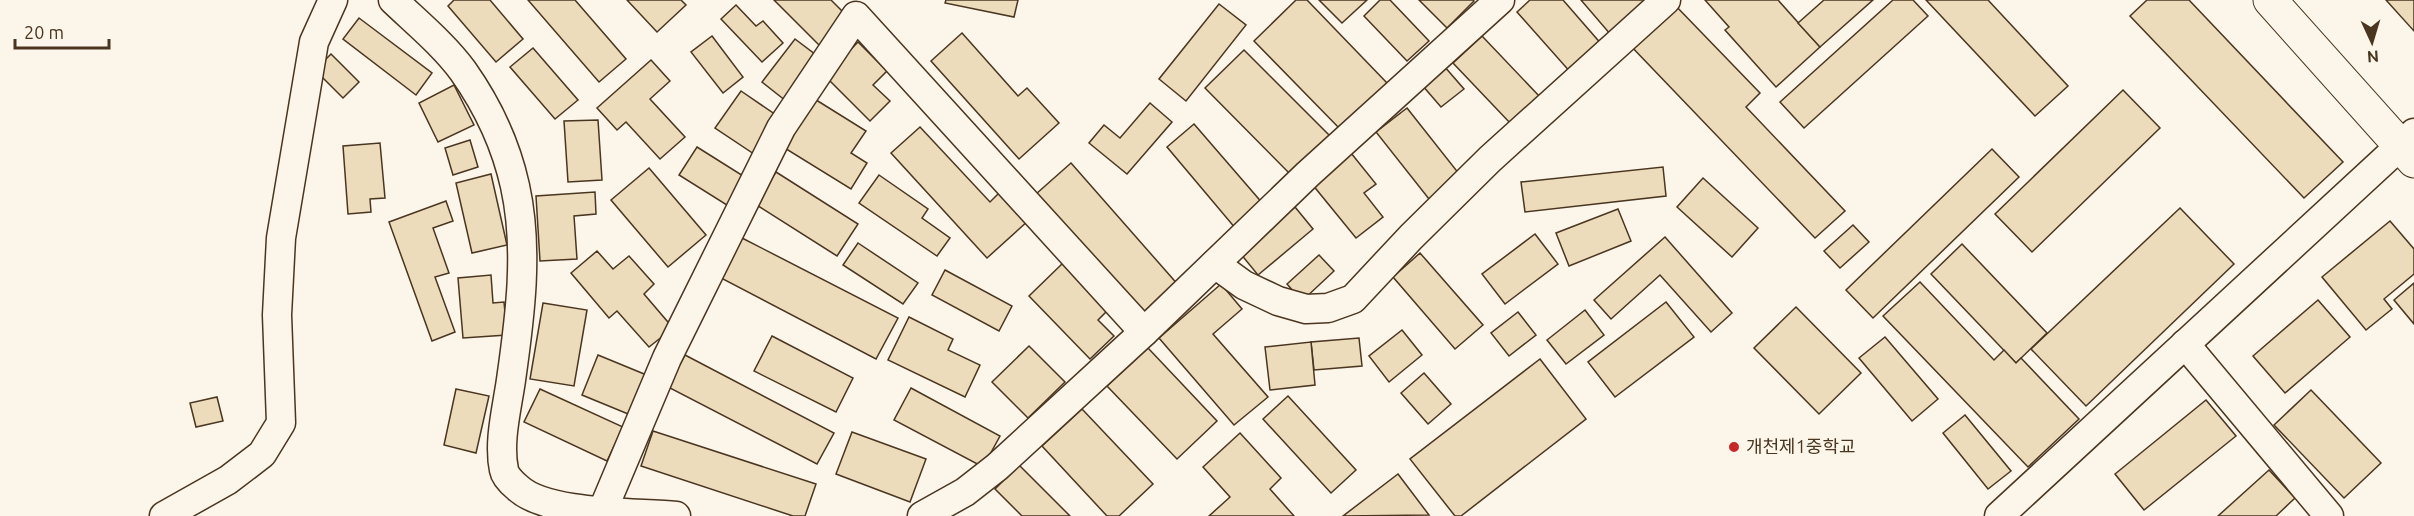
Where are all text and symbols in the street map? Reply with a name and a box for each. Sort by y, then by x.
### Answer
scale bar [15,12,110,50]
north arrow [2342,12,2402,72]
text: 20 m [24,22,64,42]
text: N [2366,48,2380,66]
place label: 개천제1중학교 [1746,436,1856,456]
marker: 개천제1중학교 [1727,440,1741,454]

